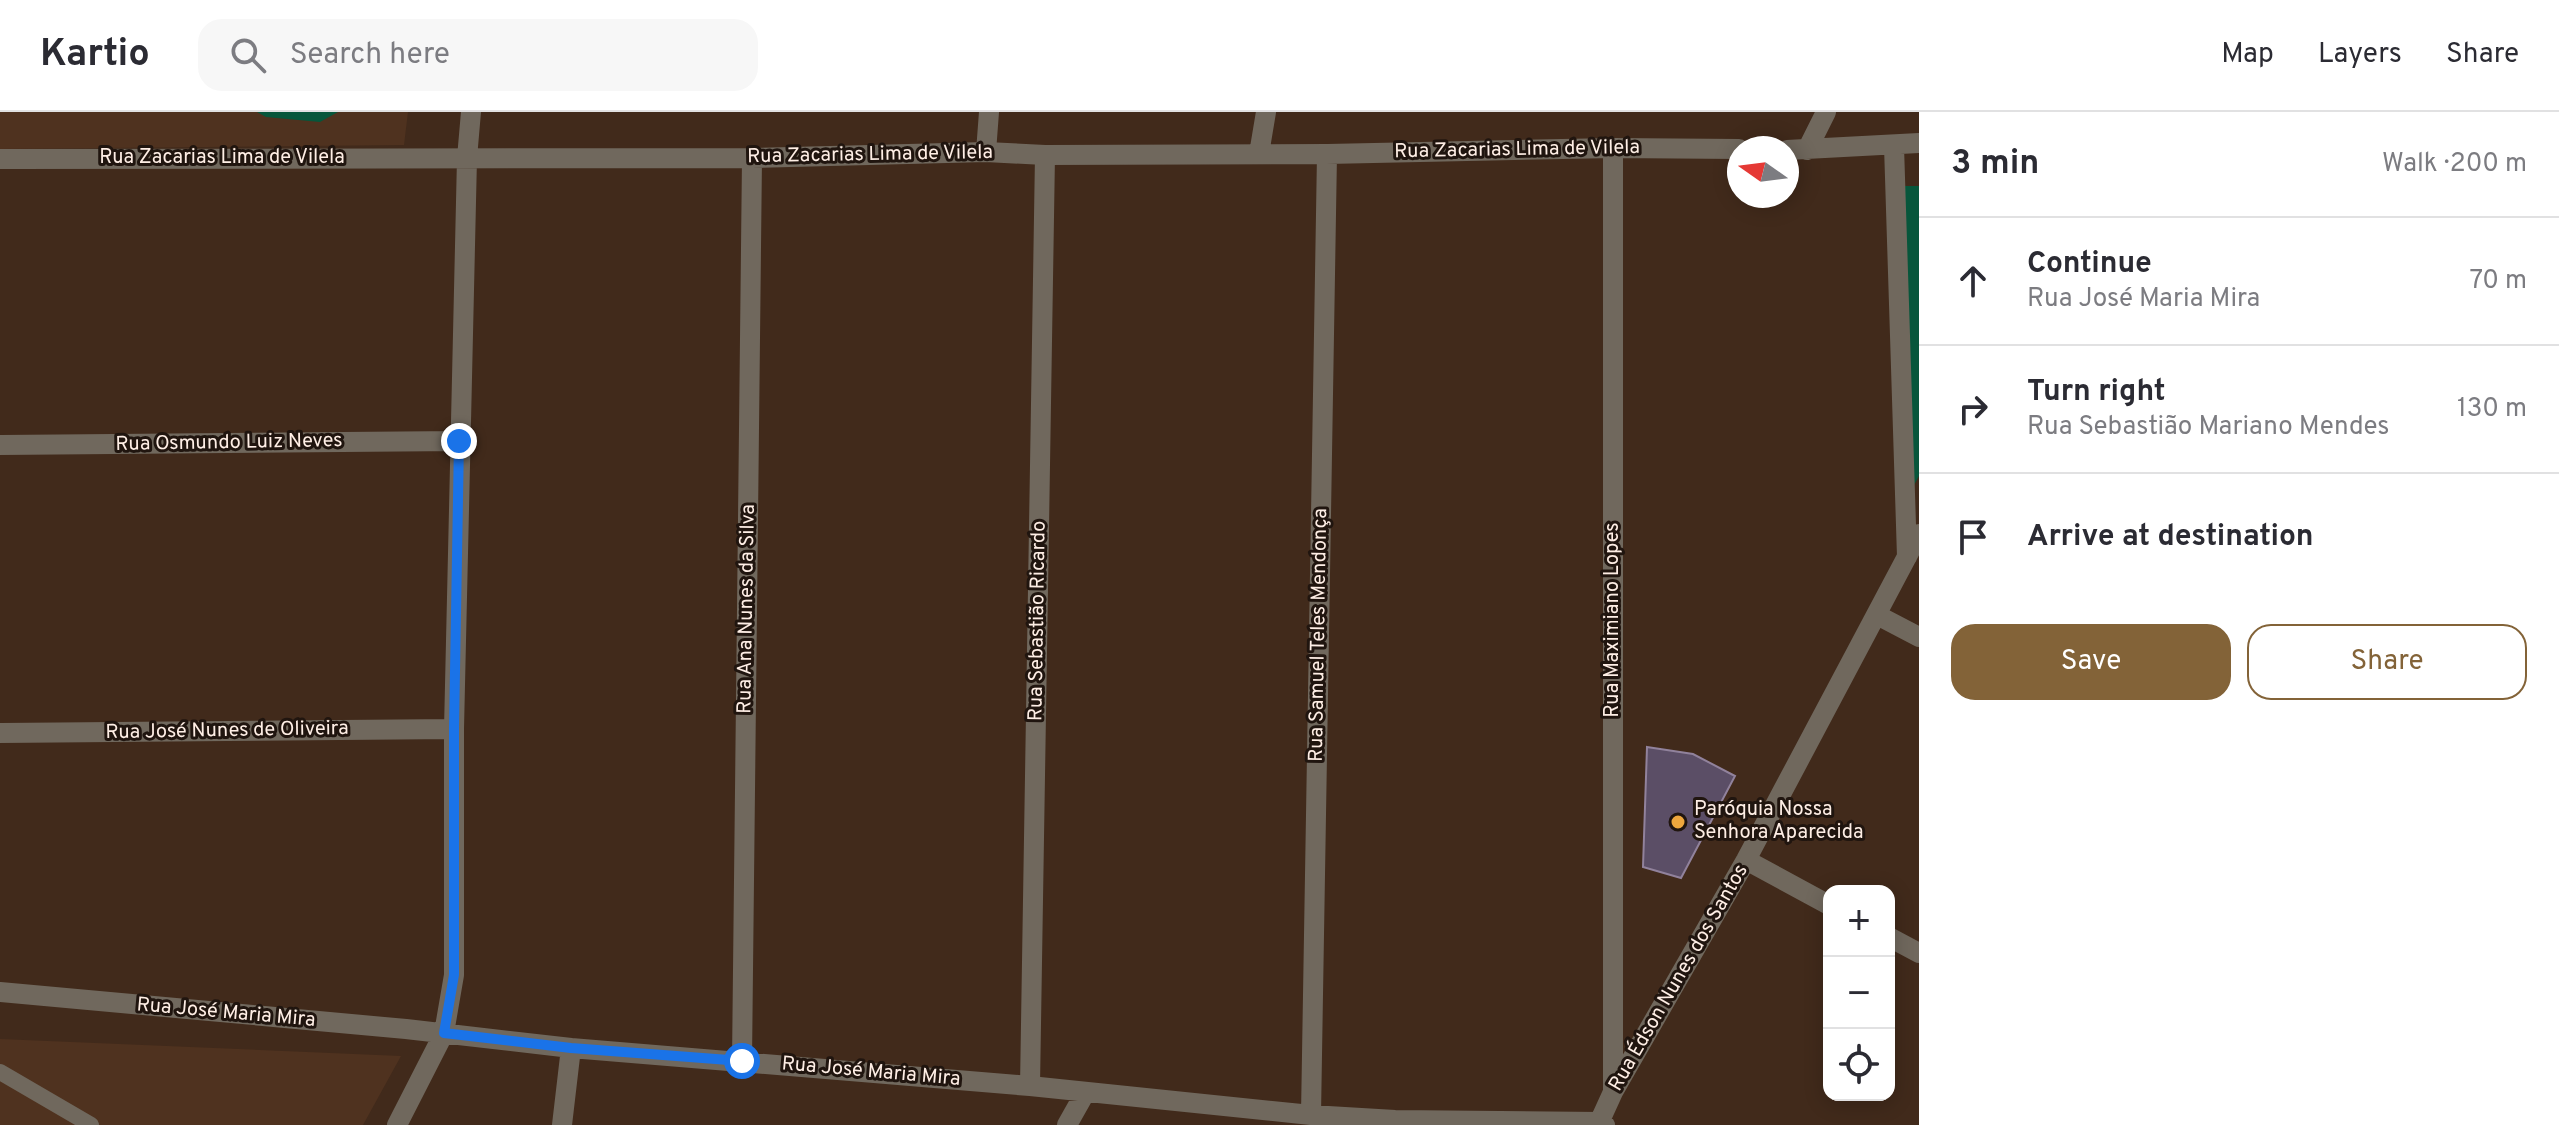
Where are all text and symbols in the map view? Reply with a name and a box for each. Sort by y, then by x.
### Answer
search box [198,19,758,91]
text: Kartio [40,31,150,80]
icon: search [226,33,270,77]
text: Search here [290,37,450,74]
text: Map [2221,37,2274,73]
text: Layers [2318,37,2402,73]
text: Share [2446,37,2519,73]
street label: Rua Zacarias Lima de Vilela [1394,135,1640,165]
north arrow [1727,136,1799,208]
street label: Rua Zacarias Lima de Vilela [747,140,993,170]
text: 3 min [1951,143,2039,186]
street label: Rua Zacarias Lima de Vilela [99,145,345,171]
text: Walk · 200 m [2382,148,2527,181]
text: Continue [2027,246,2152,283]
icon: ahead [1951,259,1995,303]
text: 70 m [2469,265,2527,298]
text: Rua José Maria Mira [2027,283,2260,316]
text: Turn right [2027,374,2165,411]
icon: right [1951,387,1995,431]
text: 130 m [2457,393,2527,426]
text: Rua Sebastião Mariano Mendes [2027,411,2390,444]
route end [441,423,477,459]
street label: Rua Osmundo Luiz Neves [115,428,343,458]
street label: Rua Ana Nunes da Silva [732,504,762,714]
street label: Rua Samuel Teles Mendonça [1304,508,1334,762]
icon: arrive [1951,515,1995,559]
text: Arrive at destination [2027,519,2313,556]
street label: Rua Sebastião Ricardo [1023,521,1053,721]
street label: Rua Maximiano Lopes [1600,522,1626,718]
button: Save [1951,624,2231,700]
button: Share [2247,624,2527,700]
street label: Rua José Nunes de Oliveira [105,716,349,746]
place label: Paróquia Nossa Senhora Aparecida [1694,797,1863,846]
marker: Paróquia Nossa Senhora Aparecida [1669,813,1687,831]
street label: Rua Édson Nunes dos Santos [1602,859,1755,1096]
map controls [1823,885,1895,1101]
button: + [1823,885,1895,957]
button: − [1823,957,1895,1029]
street label: Rua José Maria Mira [135,992,317,1034]
button: locate [1823,1029,1895,1101]
route start [724,1043,760,1079]
street label: Rua José Maria Mira [780,1051,962,1093]

